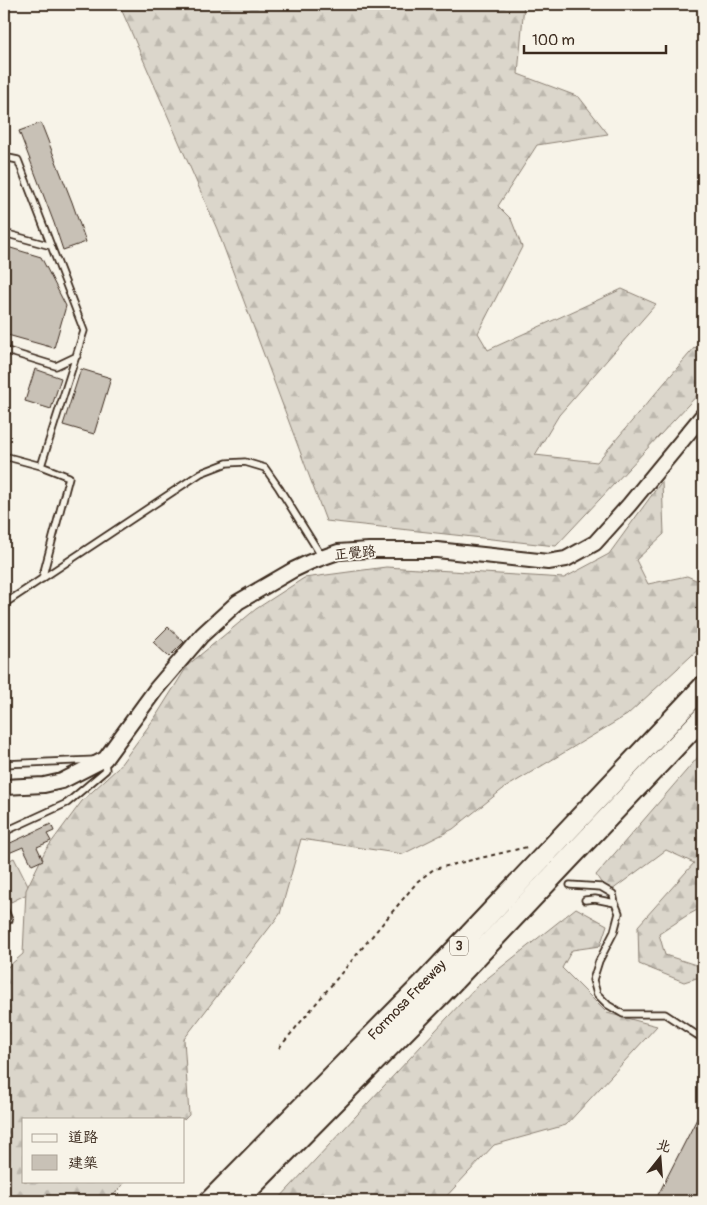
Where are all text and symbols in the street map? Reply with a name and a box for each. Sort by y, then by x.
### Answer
scale bar [524,22,667,54]
text: 100 m [532,31,575,50]
street label: 正覺路 [333,543,377,563]
road number: 3 [450,936,468,956]
street label: Formosa Freeway [364,956,450,1044]
legend [22,1118,185,1182]
text: 道路 [68,1128,98,1147]
north arrow [634,1132,684,1182]
text: 北 [654,1136,673,1156]
text: 建築 [68,1154,98,1173]

